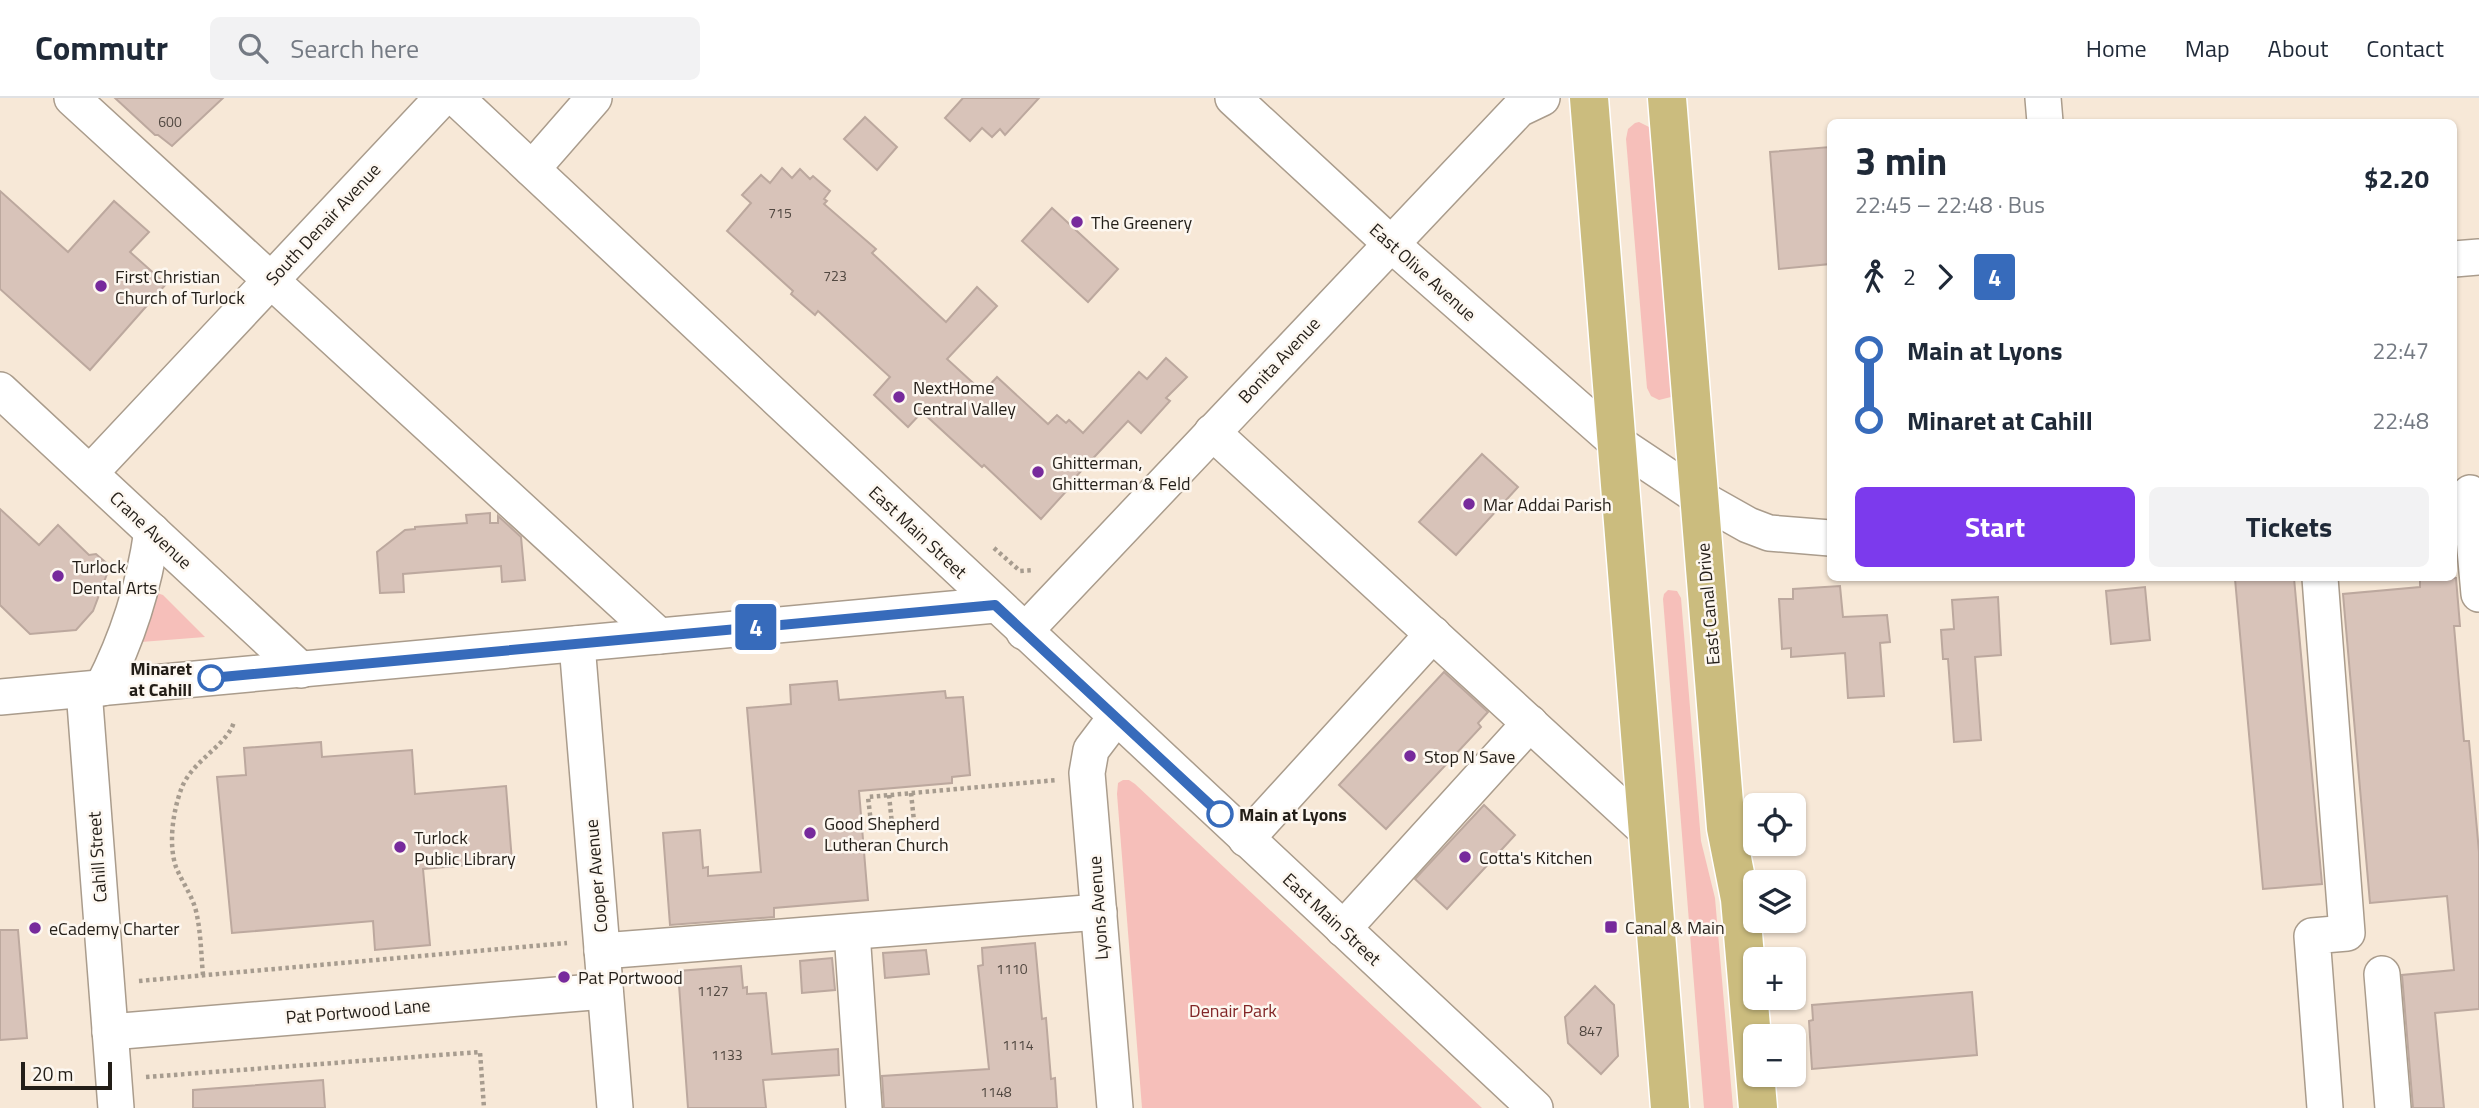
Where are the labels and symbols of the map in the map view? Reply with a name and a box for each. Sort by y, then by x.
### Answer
house number: 600 [158,111,182,132]
street label: South Denair Avenue [259,157,387,291]
house number: 715 [768,202,792,223]
place label: The Greenery [1091,209,1192,236]
marker: The Greenery [1069,214,1085,230]
street label: East Olive Avenue [1364,217,1482,327]
place label: First Christian Church of Turlock [115,263,245,311]
house number: 723 [823,265,847,286]
marker: First Christian Church of Turlock [93,278,109,294]
street label: Bonita Avenue [1232,311,1326,409]
place label: NextHome Central Valley [913,374,1016,422]
marker: NextHome Central Valley [891,389,907,405]
place label: Ghitterman, Ghitterman & Feld [1052,449,1191,497]
marker: Ghitterman, Ghitterman & Feld [1030,464,1046,480]
street label: East Main Street [863,479,974,585]
street label: Crane Avenue [104,485,198,575]
place label: Mar Addai Parish [1483,491,1612,518]
marker: Mar Addai Parish [1461,496,1477,512]
street label: East Canal Drive [1689,542,1727,666]
place label: Turlock Dental Arts [72,553,157,601]
marker: Turlock Dental Arts [50,568,66,584]
line badge: 4 [733,604,779,650]
place label: Minaret at Cahill [129,655,192,703]
marker: Minaret at Cahill [198,665,224,691]
place label: Stop N Save [1424,743,1515,770]
marker: Stop N Save [1402,748,1418,764]
marker: Main at Lyons [1207,801,1233,827]
place label: Main at Lyons [1239,801,1347,828]
street label: Cahill Street [80,810,114,903]
place label: Good Shepherd Lutheran Church [824,810,949,858]
street label: Cooper Avenue [578,818,614,934]
place label: Turlock Public Library [414,824,516,872]
marker: Good Shepherd Lutheran Church [802,825,818,841]
marker: Turlock Public Library [392,839,408,855]
place label: Cotta's Kitchen [1479,844,1592,871]
marker: Cotta's Kitchen [1457,849,1473,865]
street label: Lyons Avenue [1081,855,1115,961]
street label: East Main Street [1277,866,1388,972]
place label: Canal & Main [1625,914,1725,941]
place label: eCademy Charter [49,915,179,942]
marker: Canal & Main [1603,919,1619,935]
marker: eCademy Charter [27,920,43,936]
house number: 1110 [996,958,1028,979]
place label: Pat Portwood [578,964,683,991]
marker: Pat Portwood [556,969,572,985]
house number: 1127 [697,980,729,1001]
street label: Pat Portwood Lane [285,991,431,1031]
park label: Denair Park [1189,997,1277,1024]
house number: 847 [1579,1020,1603,1041]
house number: 1114 [1002,1034,1034,1055]
house number: 1133 [711,1044,743,1065]
scale bar [21,1059,112,1091]
house number: 1148 [980,1081,1012,1102]

